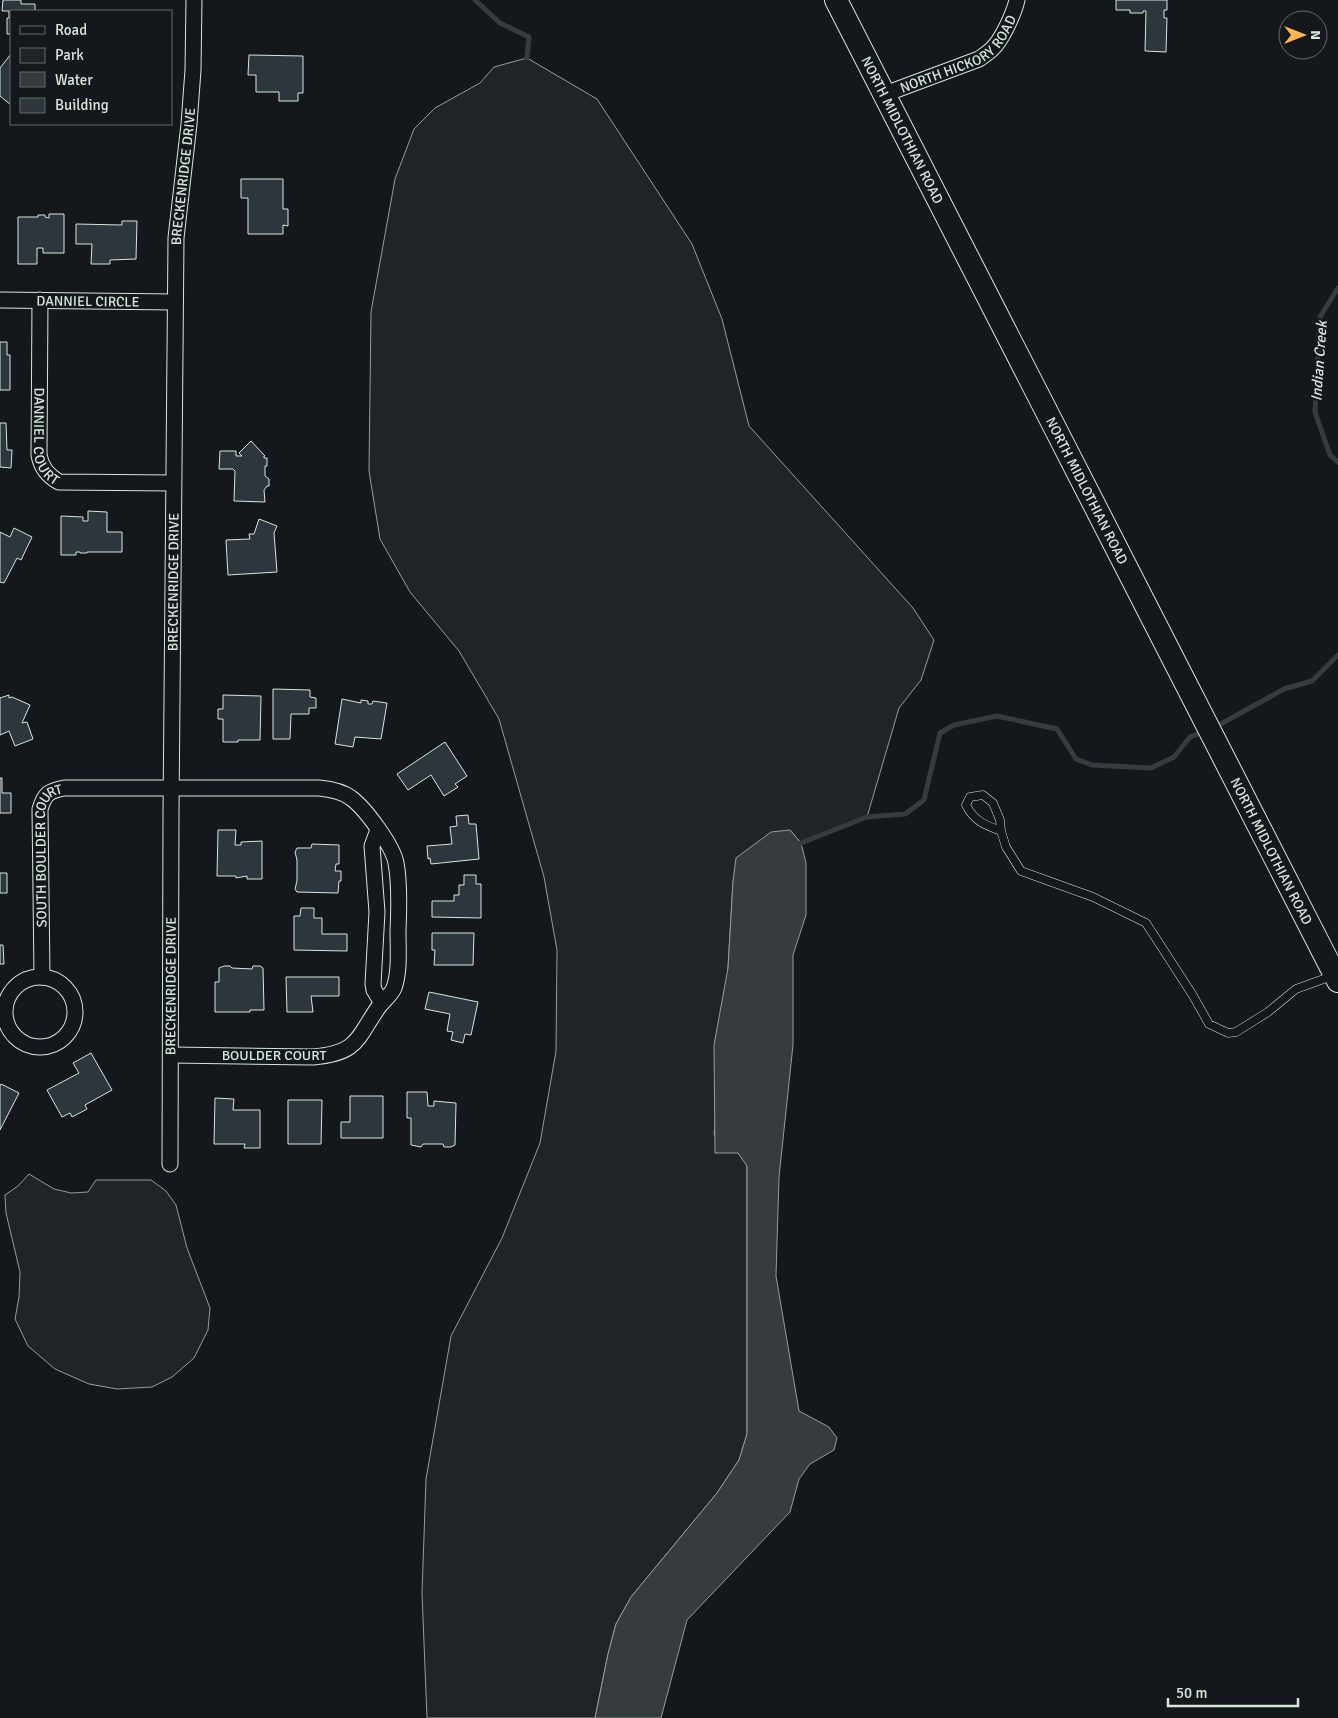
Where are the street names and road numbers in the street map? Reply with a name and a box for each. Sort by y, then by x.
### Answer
street label: NORTH HICKORY ROAD [898,13,1020,97]
street label: NORTH MIDLOTHIAN ROAD [857,54,947,207]
street label: BRECKENRIDGE DRIVE [168,107,199,245]
street label: DANNIEL CIRCLE [36,292,140,311]
street label: DANNIEL COURT [30,388,62,489]
street label: NORTH MIDLOTHIAN ROAD [1042,414,1131,567]
street label: BRECKENRIDGE DRIVE [164,513,183,651]
street label: NORTH MIDLOTHIAN ROAD [1226,775,1316,928]
street label: SOUTH BOULDER COURT [32,781,64,927]
street label: BRECKENRIDGE DRIVE [162,917,180,1055]
street label: BOULDER COURT [222,1047,326,1064]

